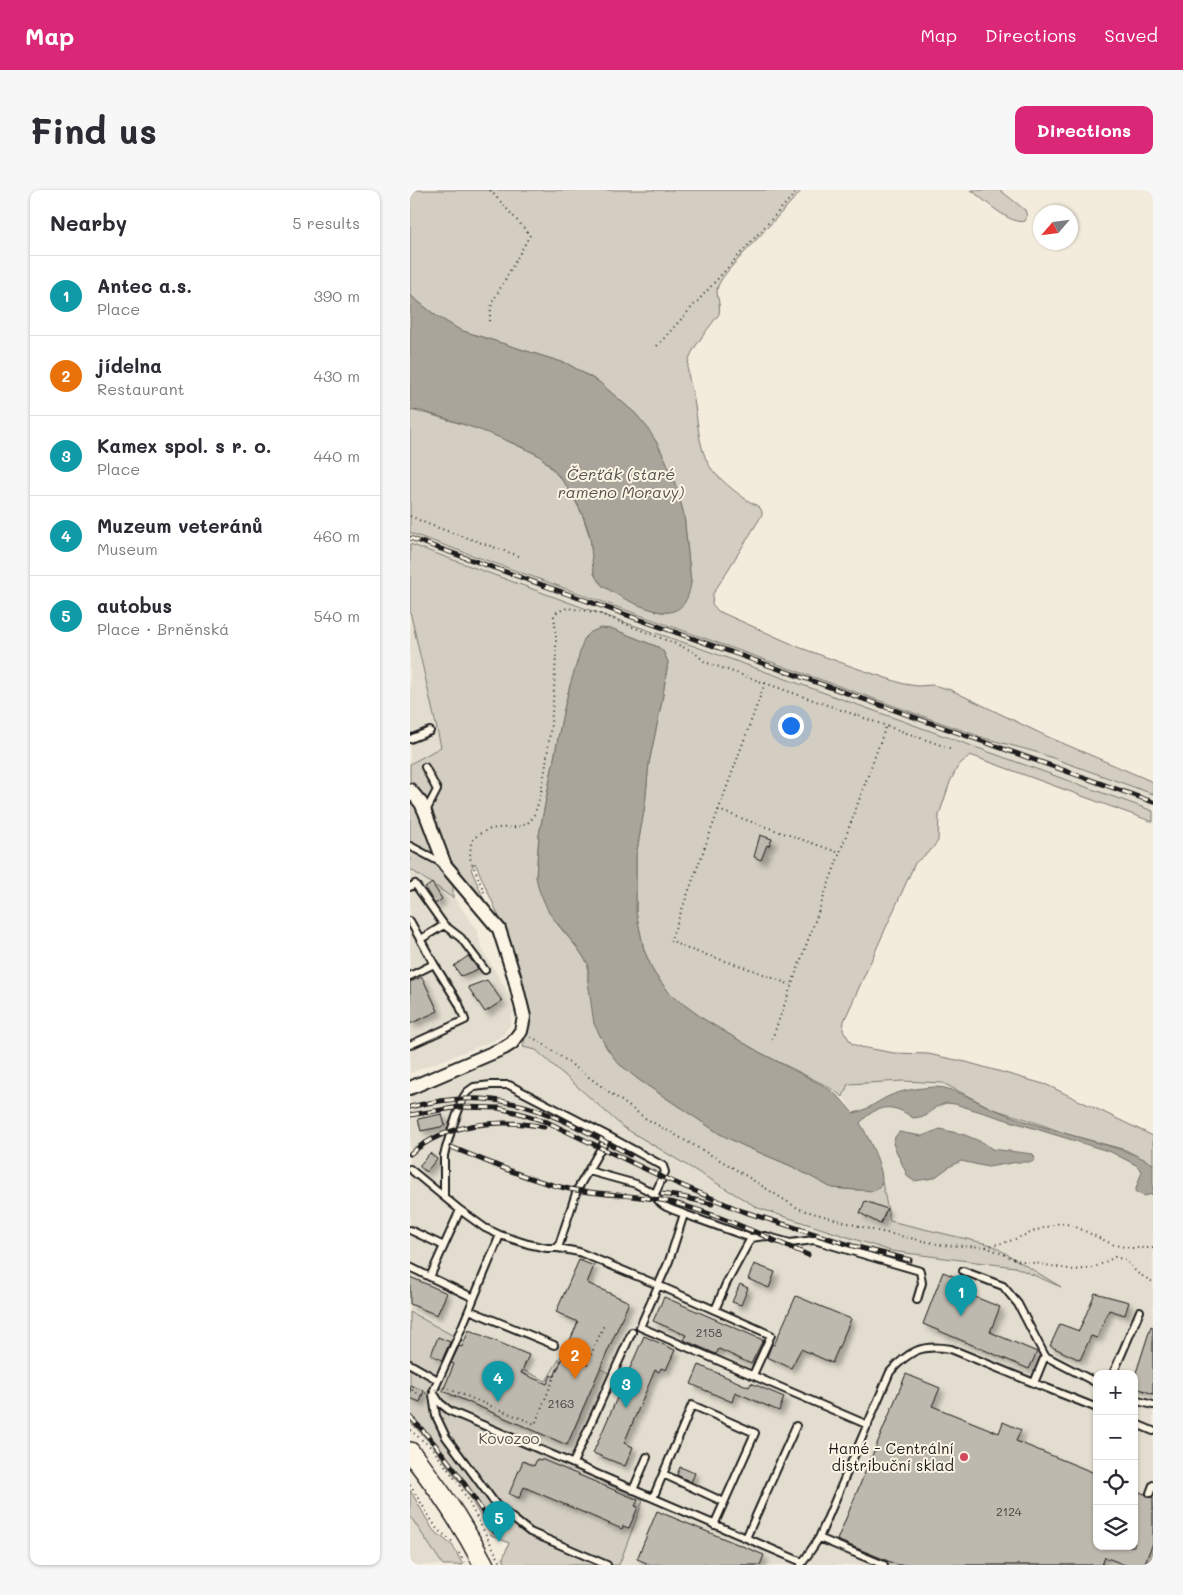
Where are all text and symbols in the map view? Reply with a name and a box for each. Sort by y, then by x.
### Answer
text: Map [25,20,74,51]
text: Map [920,23,957,47]
text: Directions [985,23,1077,47]
text: Saved [1105,23,1158,47]
button: Directions [1015,106,1153,154]
text: Find us [30,107,157,153]
north arrow [1033,205,1078,250]
text: Nearby [50,209,127,236]
text: 5 results [292,212,360,233]
text: Antec a.s. [97,273,192,298]
text: 1 [62,285,70,306]
text: 390 m [313,285,360,306]
text: Place [97,298,140,319]
text: jídelna [97,353,162,378]
text: 2 [62,365,70,386]
text: 430 m [313,365,360,386]
text: Restaurant [97,378,185,399]
text: Kamex spol. s r. o. [97,433,272,458]
text: 3 [61,445,71,466]
text: 440 m [313,445,360,466]
text: Place [97,458,140,479]
water label: Čerťák (staré rameno Moravy) [558,463,685,502]
text: Muzeum veteránů [97,513,263,538]
text: 4 [61,525,71,546]
text: 460 m [313,525,360,546]
text: Museum [97,538,158,559]
text: autobus [97,593,172,618]
text: 5 [61,605,71,626]
text: 540 m [314,605,360,626]
text: Place · Brněnská [97,618,229,639]
your location [778,713,804,739]
pin: 1 [945,1275,977,1316]
house number: 2158 [696,1324,722,1340]
pin: 2 [559,1338,591,1379]
pin: 4 [482,1361,514,1402]
pin: 3 [610,1367,642,1408]
map controls [1093,1370,1138,1550]
button: + [1093,1370,1138,1415]
house number: 2163 [548,1395,574,1411]
button: − [1093,1415,1138,1460]
park label: Kovozoo [479,1428,540,1448]
place label: Hamé - Centrální distribuční sklad [828,1438,954,1475]
marker: Hamé - Centrální distribuční sklad [958,1451,970,1463]
button: locate [1093,1460,1138,1505]
pin: 5 [483,1501,515,1542]
house number: 2124 [996,1503,1022,1519]
button: layers [1093,1505,1138,1550]

